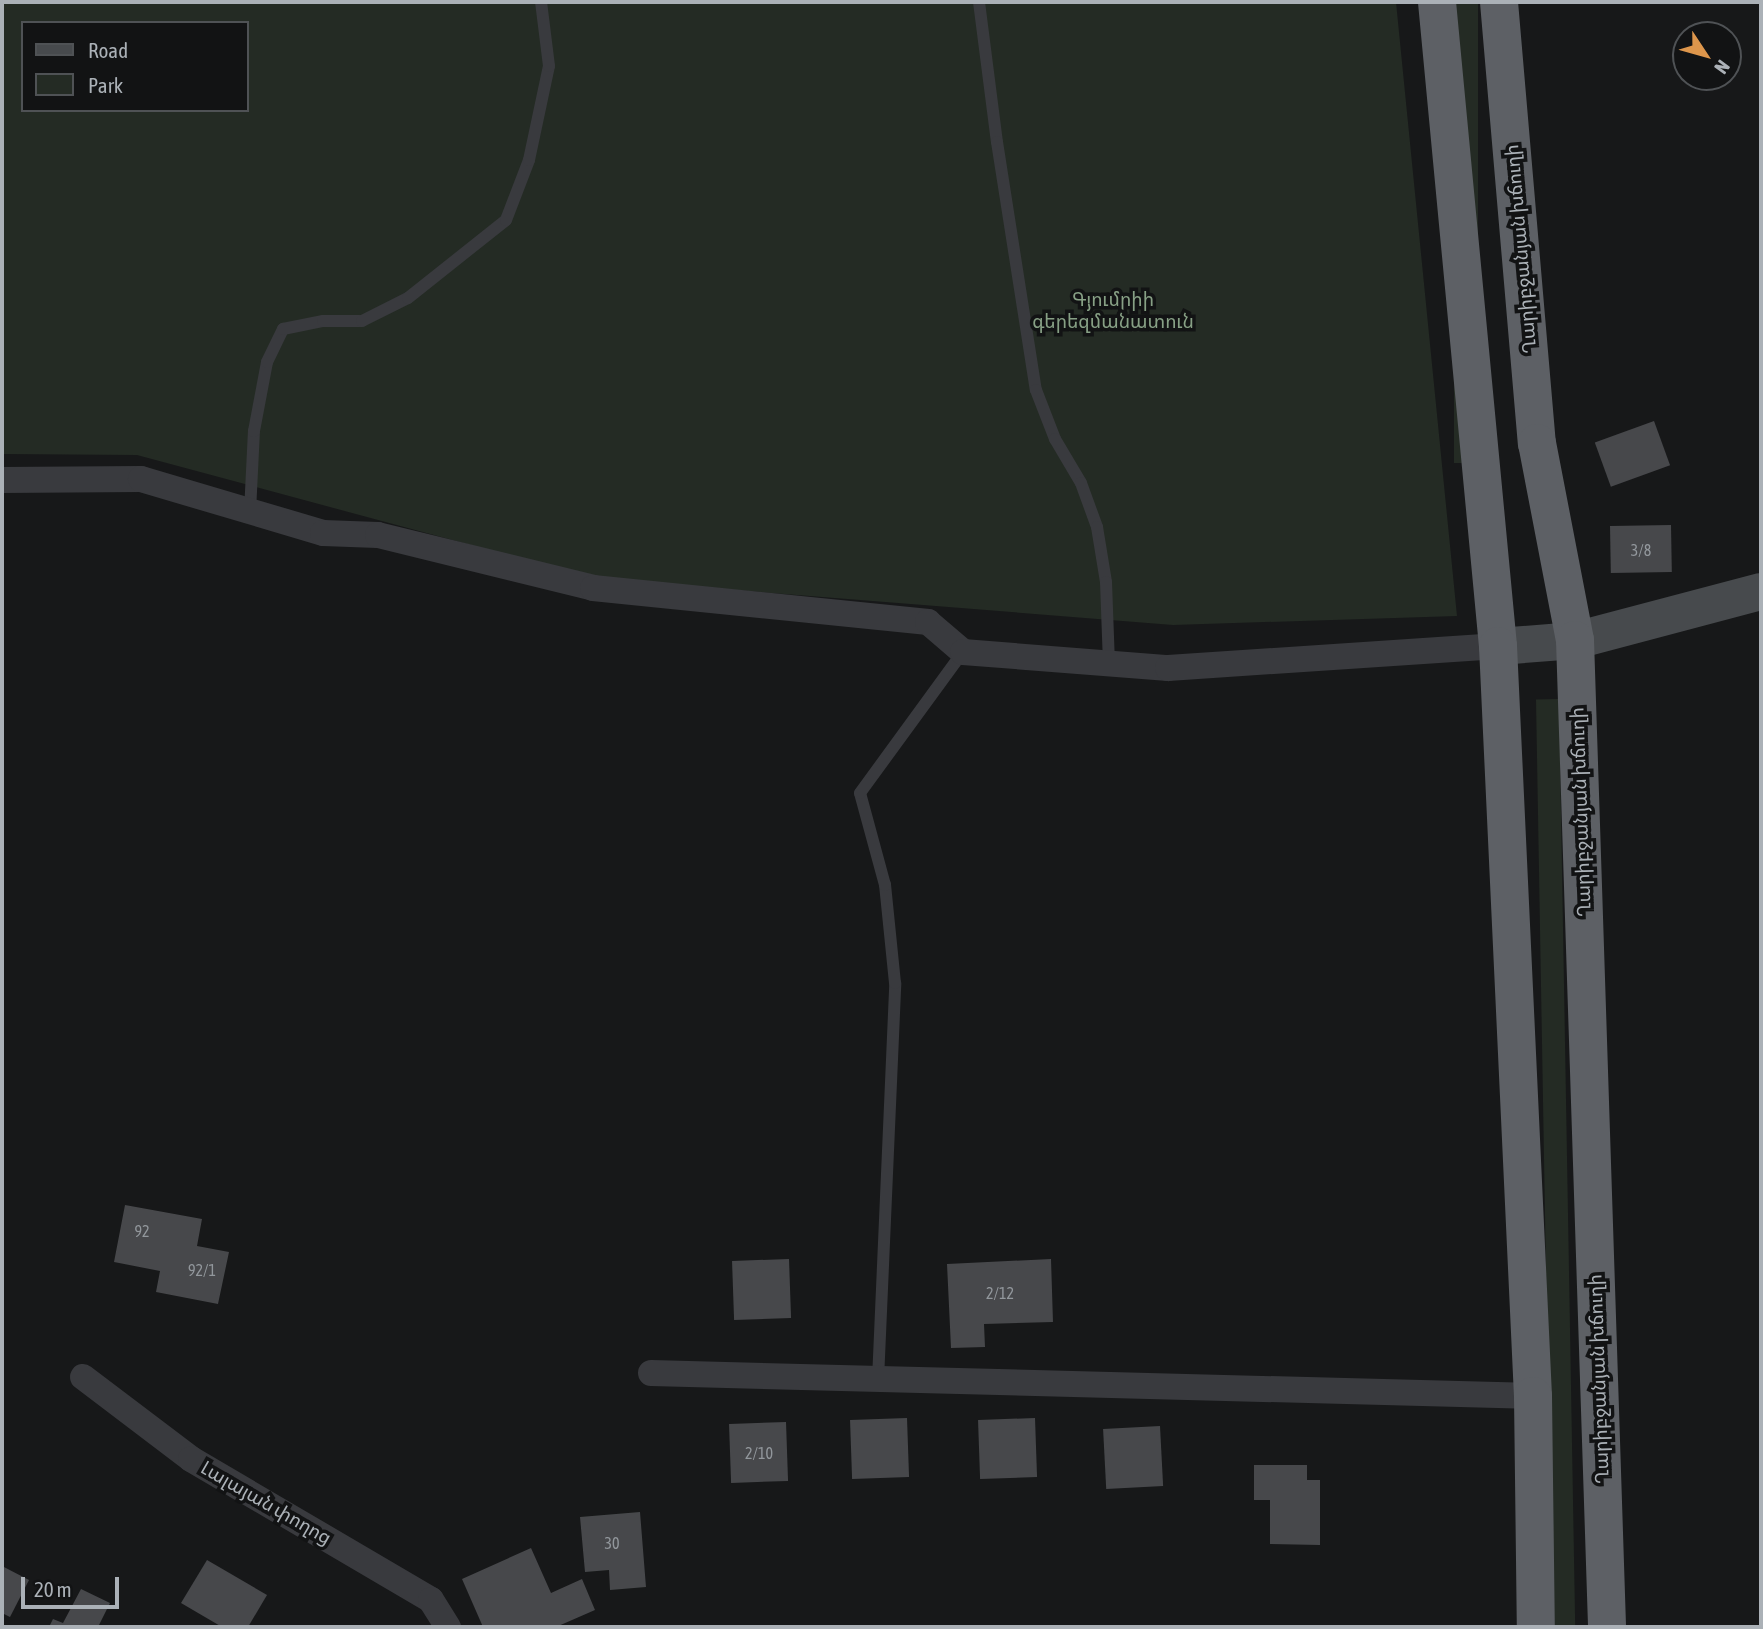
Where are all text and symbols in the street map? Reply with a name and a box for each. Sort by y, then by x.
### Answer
legend [21,21,248,112]
north arrow [1672,21,1742,91]
text: Road [88,38,128,62]
text: N [1710,56,1735,78]
text: Park [88,73,123,97]
street label: Ղարիբջանյան խճուղի [1500,143,1542,355]
park label: Գյումրիի գերեզմանատուն [1032,289,1194,333]
house number: 3/8 [1631,540,1651,560]
street label: Ղարիբջանյան խճուղի [1566,707,1596,917]
house number: 92 [134,1221,150,1241]
house number: 92/1 [188,1260,216,1280]
street label: Ղարիբջանյան խճուղի [1584,1274,1614,1484]
house number: 2/12 [986,1283,1014,1303]
house number: 2/10 [745,1443,773,1463]
street label: Լալայան փողոց [197,1456,335,1550]
house number: 30 [604,1533,620,1553]
scale bar [24,1562,122,1606]
text: 20 m [34,1577,72,1601]

